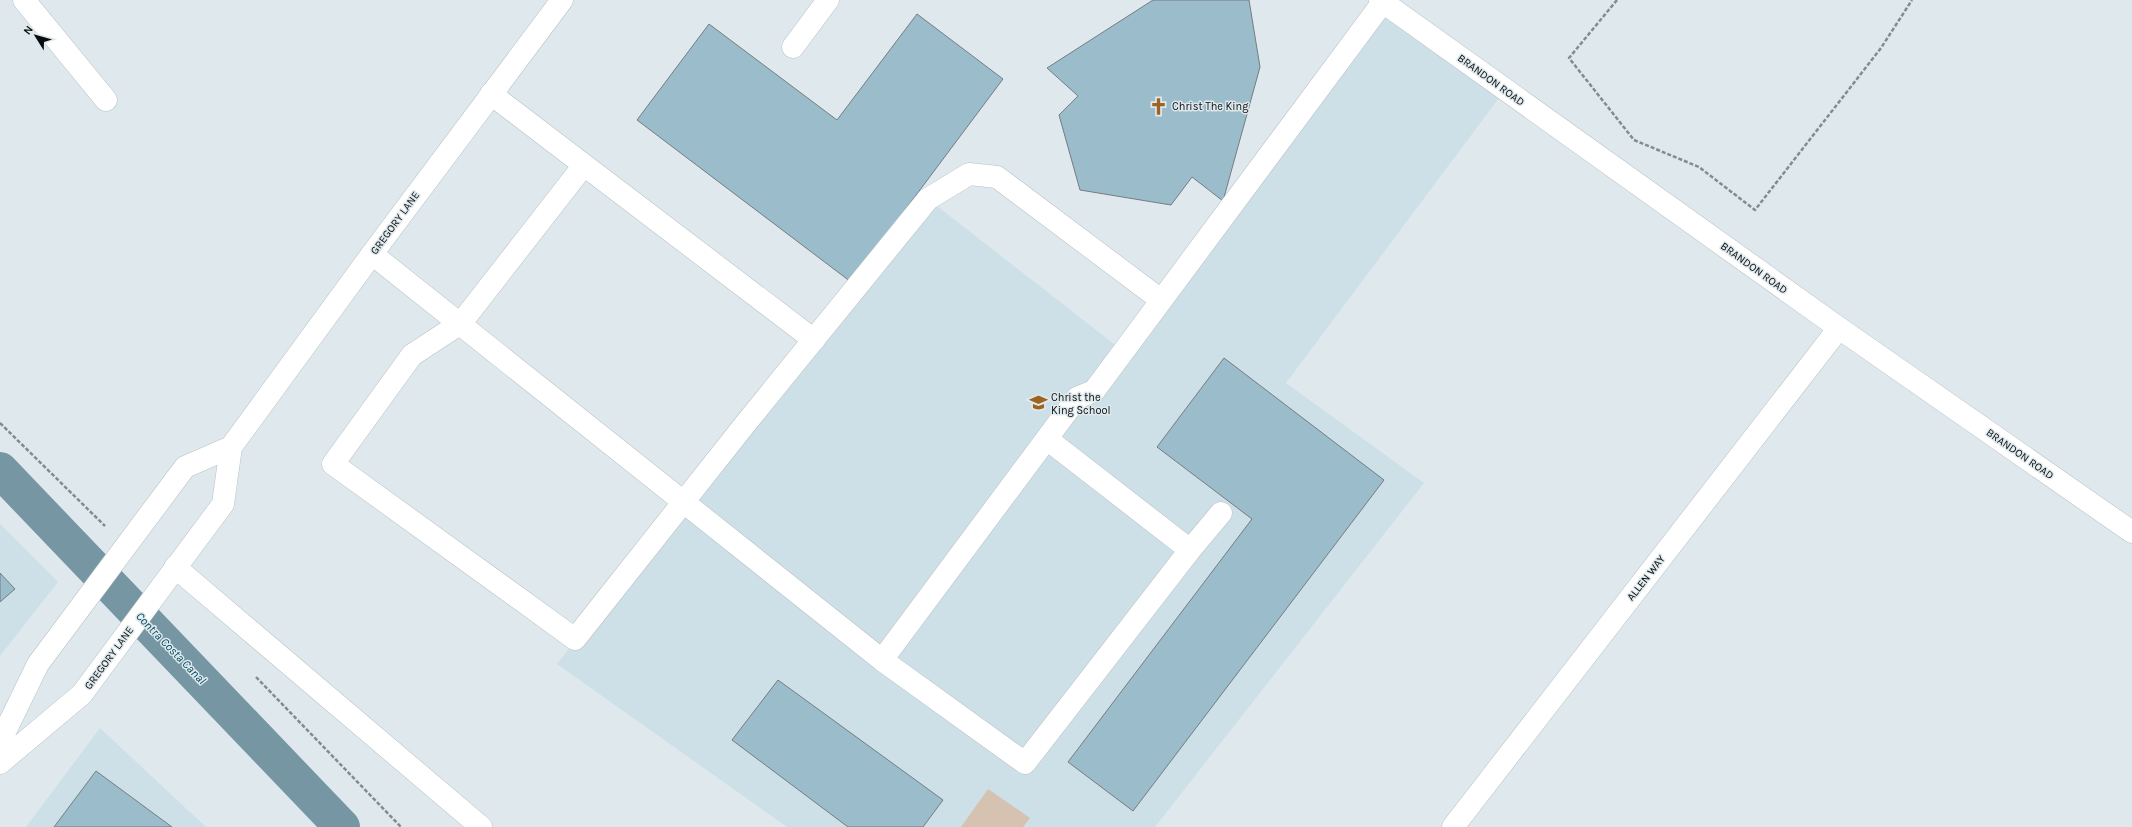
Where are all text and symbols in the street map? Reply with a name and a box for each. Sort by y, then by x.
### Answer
north arrow [16,16,56,56]
text: N [21,23,36,37]
street label: BRANDON ROAD [1455,51,1527,109]
church icon: Christ The King [1149,96,1169,116]
place label: Christ The King [1172,100,1249,113]
street label: GREGORY LANE [368,189,422,257]
street label: BRANDON ROAD [1718,239,1790,297]
place label: Christ the King School [1051,391,1111,417]
school or university icon: Christ the King School [1028,393,1048,413]
street label: BRANDON ROAD [1984,426,2056,482]
street label: ALLEN WAY [1624,553,1668,603]
water label: Contra Costa Canal [133,609,209,687]
street label: GREGORY LANE [82,624,136,692]

